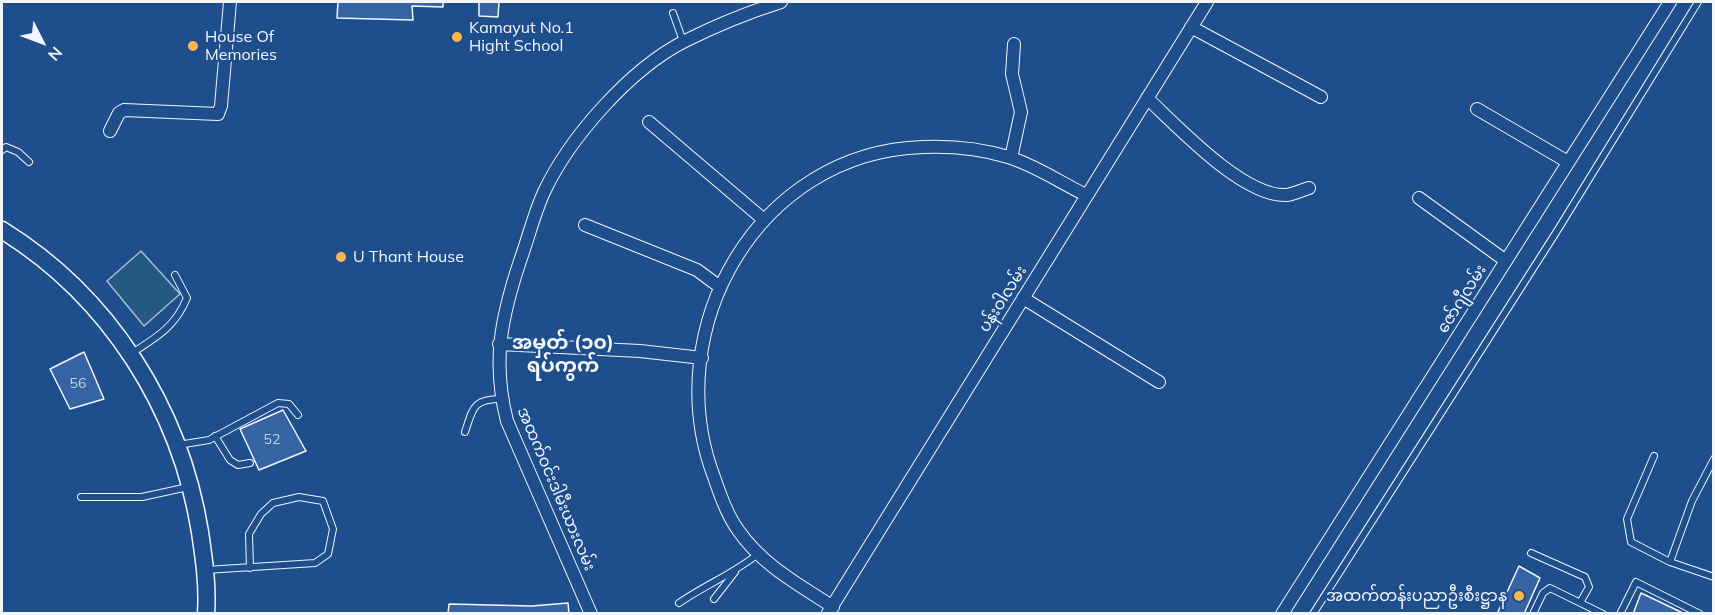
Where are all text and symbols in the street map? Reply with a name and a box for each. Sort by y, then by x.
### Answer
north arrow [12,12,72,72]
place label: Kamayut No.1 Hight School [469,18,574,56]
place label: House Of Memories [205,27,277,65]
marker: Kamayut No.1 Hight School [450,30,464,44]
marker: House Of Memories [186,39,200,53]
text: N [44,43,67,65]
place label: U Thant House [353,247,464,267]
marker: U Thant House [334,250,348,264]
street label: ဇော်ဂျီလမ်း [1433,261,1491,337]
street label: ပန်းဝါလမ်း [975,262,1031,336]
district label: အမှတ် (၁၀) ရပ်ကွက် [512,331,614,378]
house number: 56 [70,376,86,392]
street label: အထက်ဝင်းဒါမီးယားလမ်း [513,404,599,574]
house number: 52 [264,432,280,448]
place label: အထက်တန်းပညာဦးစီးဋ္ဌာန [1326,586,1507,606]
marker: အထက်တန်းပညာဦးစီးဋ္ဌာန [1512,589,1526,603]

